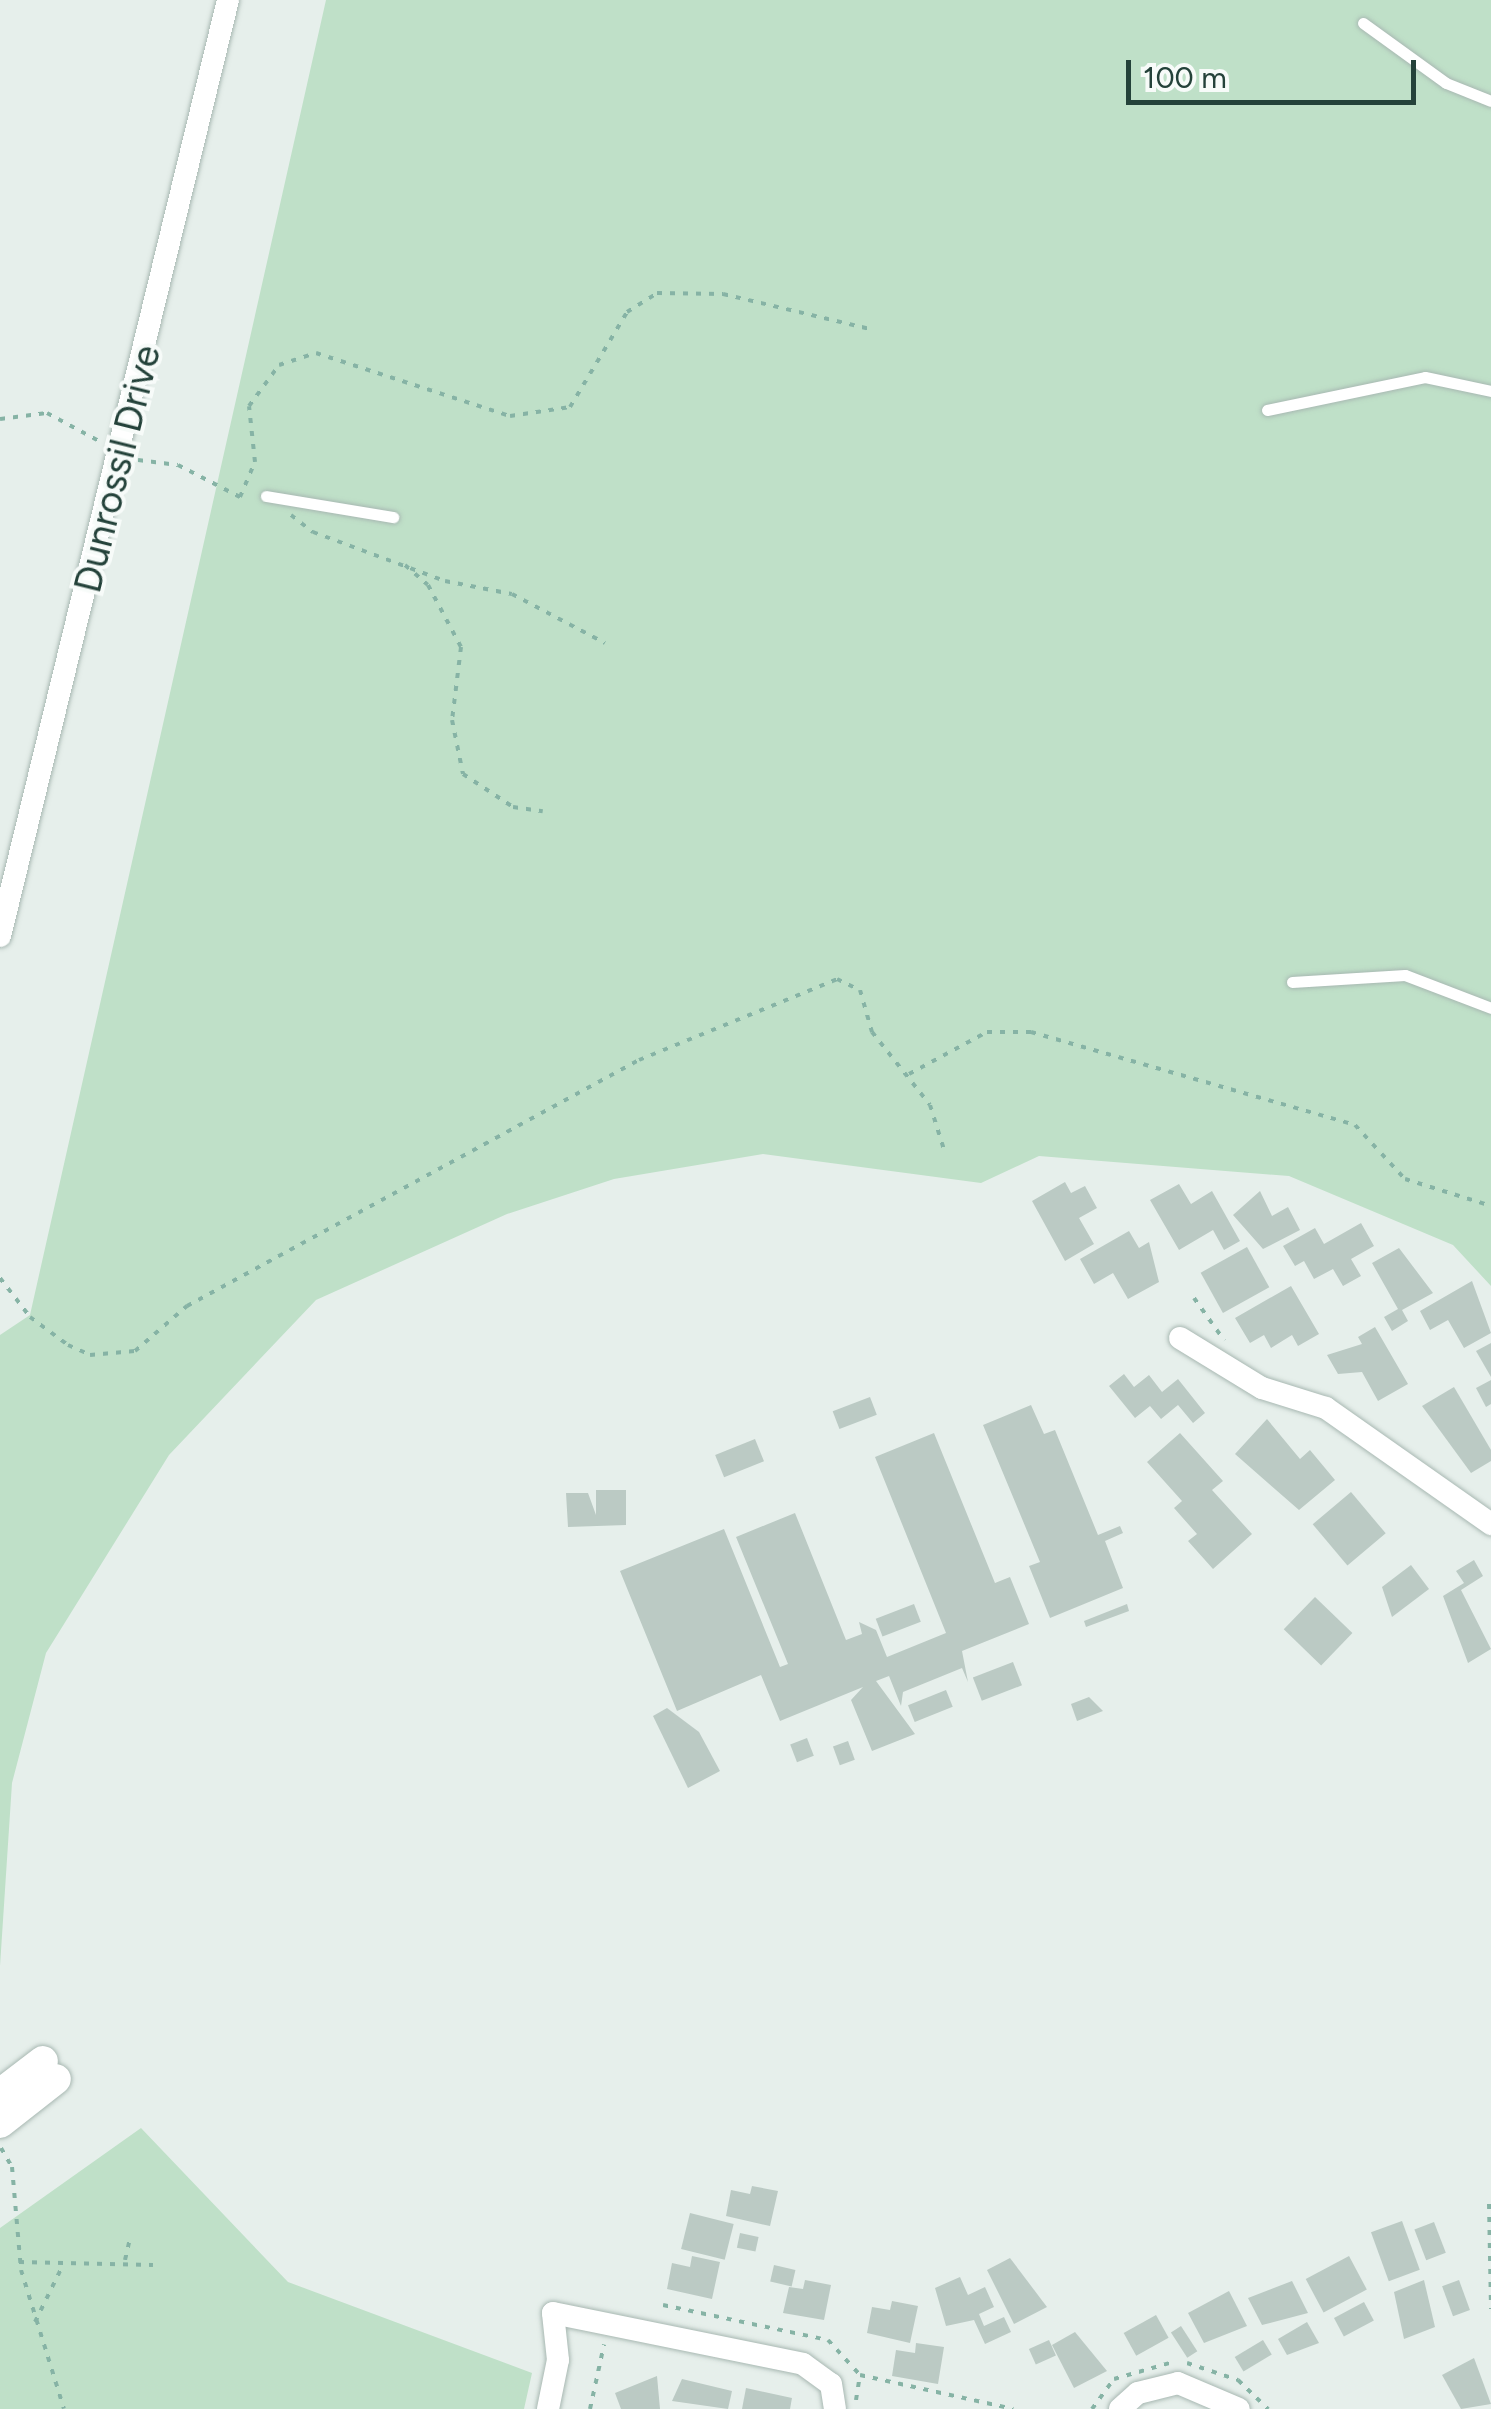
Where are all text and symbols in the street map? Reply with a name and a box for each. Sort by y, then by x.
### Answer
scale bar [1131,40,1421,102]
text: 100 m [1143,59,1227,96]
street label: Dunrossil Drive [65,341,171,597]

